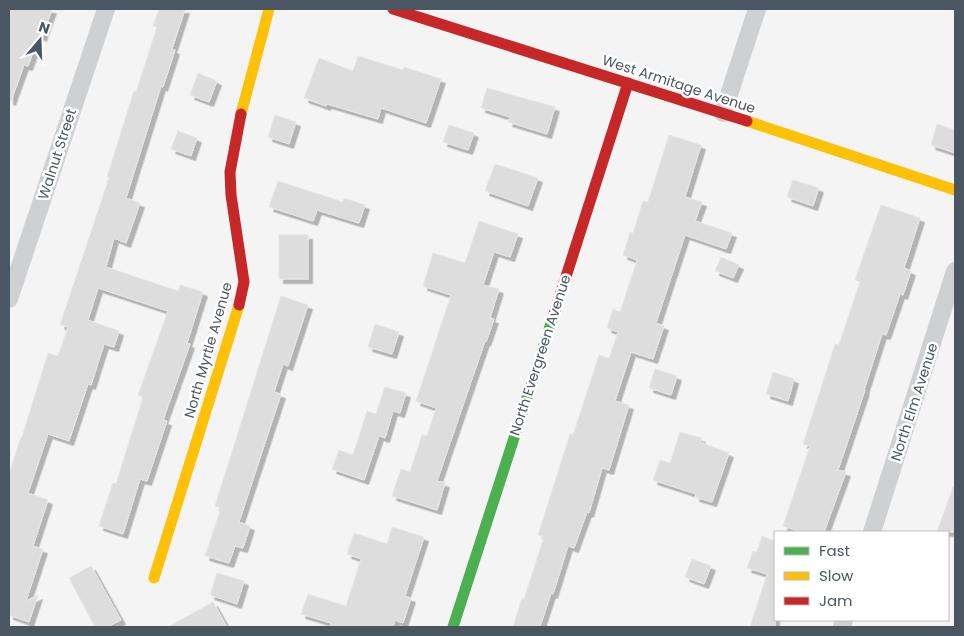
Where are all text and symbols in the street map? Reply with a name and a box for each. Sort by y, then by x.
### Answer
north arrow [15,15,65,65]
text: N [36,17,52,39]
street label: West Armitage Avenue [600,50,758,118]
street label: Walnut Street [33,106,81,202]
street label: North Evergreen Avenue [505,272,576,438]
street label: North Myrtle Avenue [179,279,237,420]
street label: North Elm Avenue [885,340,943,464]
legend [774,531,949,621]
text: Fast [819,540,850,561]
text: Slow [819,565,854,586]
text: Jam [819,590,853,611]

